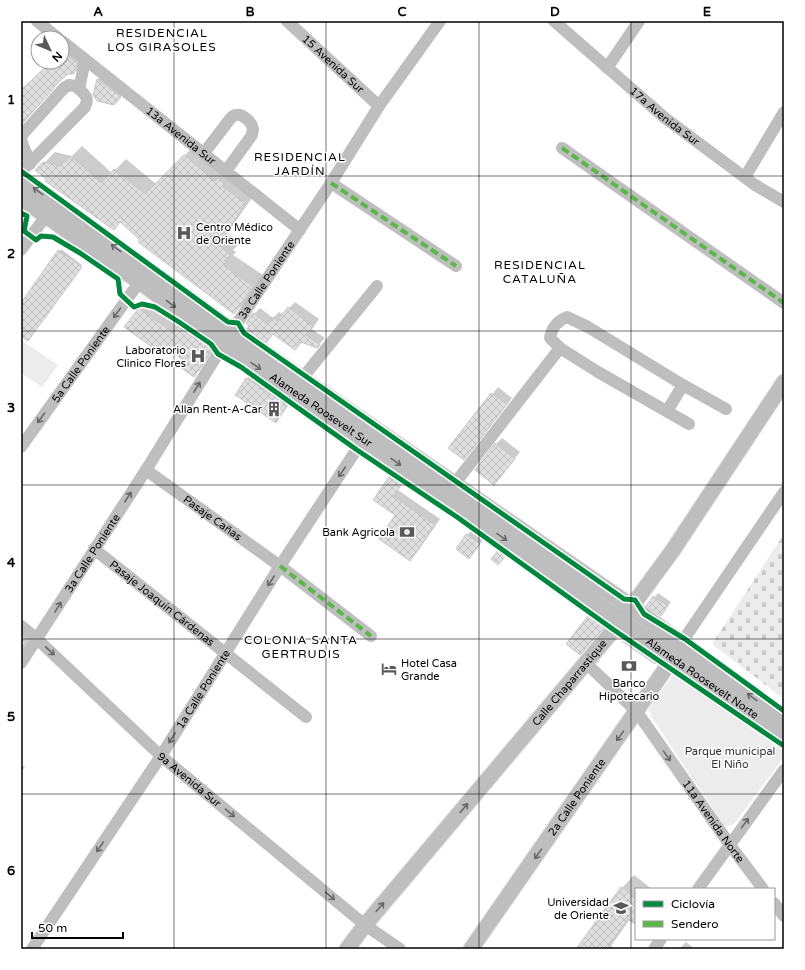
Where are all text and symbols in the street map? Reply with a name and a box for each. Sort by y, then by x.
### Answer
text: A [93,4,103,20]
text: B [245,4,255,20]
text: C [397,4,407,20]
text: D [550,4,560,20]
text: E [703,4,711,20]
district label: RESIDENCIAL LOS GIRASOLES [107,26,217,54]
north arrow [30,30,70,70]
street label: 15 Avenida Sur [299,32,367,96]
text: N [49,49,65,64]
street label: 17a Avenida Sur [627,84,702,149]
text: 1 [7,92,15,108]
street label: 13a Avenida Sur [143,104,219,168]
district label: RESIDENCIAL JARDÍN [254,150,346,178]
one-way arrow [32,187,43,196]
place label: Centro Médico de Oriente [196,221,273,247]
hospital icon: Centro Médico de Oriente [175,224,193,242]
street label: 3a Calle Poniente [236,239,297,322]
one-way arrow [111,244,122,252]
text: 2 [7,246,15,262]
district label: RESIDENCIAL CATALUÑA [494,258,586,286]
one-way arrow [166,300,177,308]
one-way arrow [113,307,121,318]
street label: 5a Calle Poniente [49,324,113,405]
place label: Laboratorio Clinico Flores [116,344,186,370]
hospital icon: Laboratorio Clinico Flores [189,347,207,365]
one-way arrow [251,361,262,370]
street label: Alameda Roosevelt Sur [267,370,375,450]
one-way arrow [193,382,201,393]
text: 3 [7,400,15,416]
building icon: Allan Rent-A-Car [265,400,283,418]
place label: Allan Rent-A-Car [173,403,263,416]
one-way arrow [37,413,46,424]
one-way arrow [390,458,401,466]
one-way arrow [338,466,346,478]
one-way arrow [124,492,132,503]
street label: Pasaje Cañas [181,493,244,543]
street label: 3a Calle Poniente [62,512,123,595]
bank icon: Bank Agricola [398,523,416,541]
place label: Bank Agricola [322,526,395,539]
one-way arrow [496,533,507,541]
text: 4 [7,555,16,571]
street label: Pasaje Joaquín Cárdenas [107,558,217,649]
one-way arrow [267,575,275,586]
one-way arrow [54,601,62,613]
district label: COLONIA SANTA GERTRUDIS [244,633,358,661]
street label: Alameda Roosevelt Norte [643,635,761,722]
street label: Calle Chaparrastique [530,637,610,729]
one-way arrow [45,647,55,656]
street label: 1a Calle Poniente [174,647,233,731]
place label: Hotel Casa Grande [401,657,457,683]
bank icon: Banco Hipotecario [620,657,638,675]
hotel icon: Hotel Casa Grande [380,660,398,678]
place label: Banco Hipotecario [599,677,660,703]
one-way arrow [747,693,758,702]
text: 5 [7,709,15,725]
one-way arrow [616,730,624,741]
one-way arrow [168,732,176,743]
park label: Parque municipal El Niño [685,745,775,771]
street label: 9a Avenida Sur [155,750,224,811]
one-way arrow [663,750,671,761]
street label: 2a Calle Poniente [546,756,608,838]
street label: 11a Avenida Norte [680,778,747,865]
one-way arrow [459,803,468,813]
one-way arrow [225,809,236,818]
one-way arrow [741,818,749,829]
one-way arrow [96,841,104,852]
one-way arrow [534,848,542,859]
text: 6 [7,863,15,879]
legend [635,888,775,940]
one-way arrow [325,892,336,900]
place label: Universidad de Oriente [547,896,609,922]
text: Ciclovía [671,897,715,911]
school or university icon: Universidad de Oriente [612,899,630,917]
one-way arrow [375,902,384,912]
scale bar [32,914,123,940]
text: Sendero [671,917,719,931]
text: 50 m [38,921,67,935]

